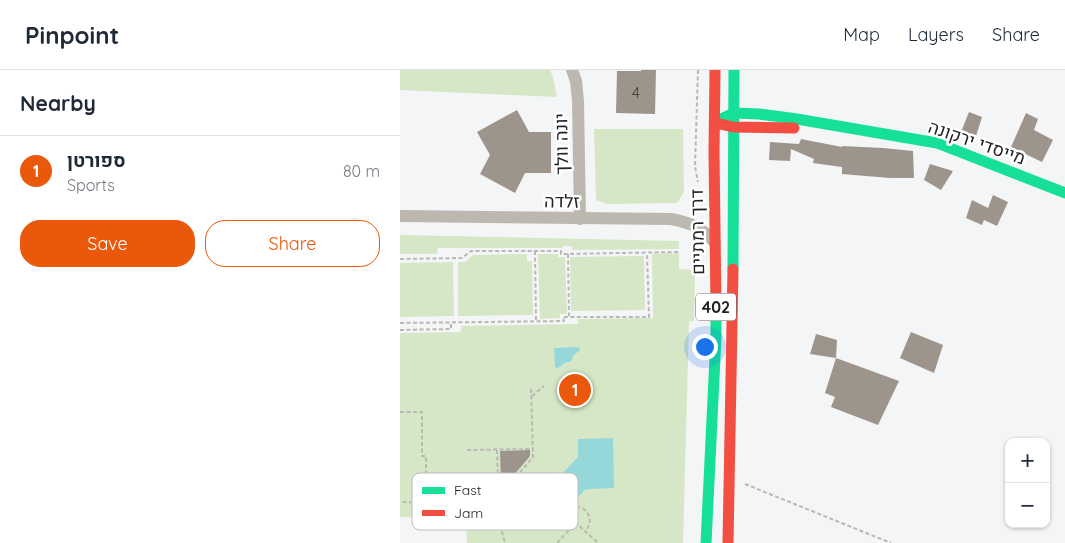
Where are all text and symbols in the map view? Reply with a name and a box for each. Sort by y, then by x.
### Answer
text: Pinpoint [25,20,119,50]
text: Map [843,23,880,46]
text: Layers [908,23,964,46]
text: Share [992,23,1040,46]
house number: 4 [632,83,640,102]
text: Nearby [20,90,96,116]
street label: יונה וולך [549,113,573,175]
street label: מייסדי ירקונה [925,115,1029,169]
text: ספורטן [67,148,125,172]
text: 1 [33,161,39,181]
text: 80 m [343,161,380,181]
text: Sports [67,175,115,195]
street label: זלדה [544,189,580,213]
street label: דרך רמתיים [685,189,709,275]
button: Save [20,220,195,267]
button: Share [205,220,380,267]
road number: 402 [696,293,736,320]
your location [692,334,718,360]
pin: 1 [559,371,591,409]
map controls [1005,438,1050,528]
button: + [1005,438,1050,483]
legend [412,473,578,530]
text: Fast [454,481,482,499]
button: − [1005,483,1050,528]
text: Jam [454,504,483,522]

